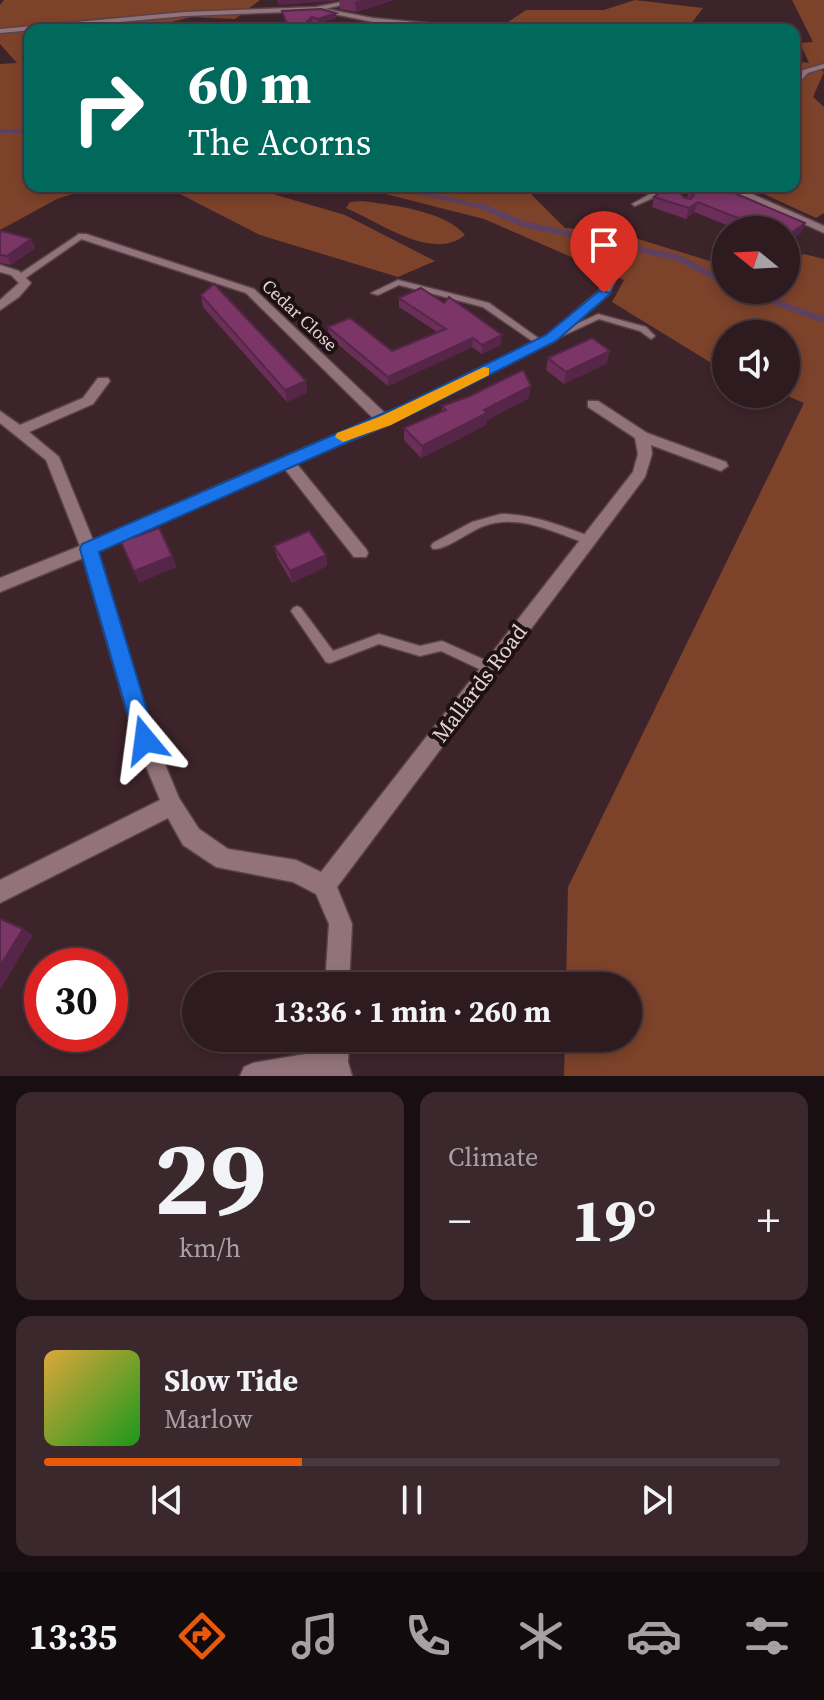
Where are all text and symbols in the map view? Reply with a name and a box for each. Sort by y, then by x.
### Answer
text: 60 m [188,45,311,122]
icon: right [56,56,160,160]
text: The Acorns [188,118,371,167]
pin [570,211,638,293]
north arrow [712,216,800,304]
map controls [712,216,800,408]
icon: arrive [582,223,626,267]
street label: Cedar Close [257,273,343,357]
button: sound [712,320,800,408]
street label: Mallards Road [425,617,534,748]
position arrow [103,698,187,782]
speed limit sign: 30 [24,948,128,1052]
text: 13:36 · 1 min · 260 m [273,991,551,1032]
text: 29 [154,1106,266,1249]
text: Climate [448,1139,538,1175]
text: 19° [572,1179,656,1261]
text: − [448,1190,471,1251]
text: + [757,1190,780,1251]
text: km/h [179,1230,241,1266]
text: Slow Tide [164,1360,298,1401]
text: Marlow [164,1401,253,1437]
icon: previous [145,1478,189,1522]
icon: pause [390,1478,434,1522]
icon: next [635,1478,679,1522]
icon: directions [174,1608,230,1664]
icon: music [287,1608,343,1664]
icon: phone [400,1608,456,1664]
icon: climate [513,1608,569,1664]
icon: car [626,1608,682,1664]
icon: filters [739,1608,795,1664]
text: 13:35 [29,1612,117,1661]

